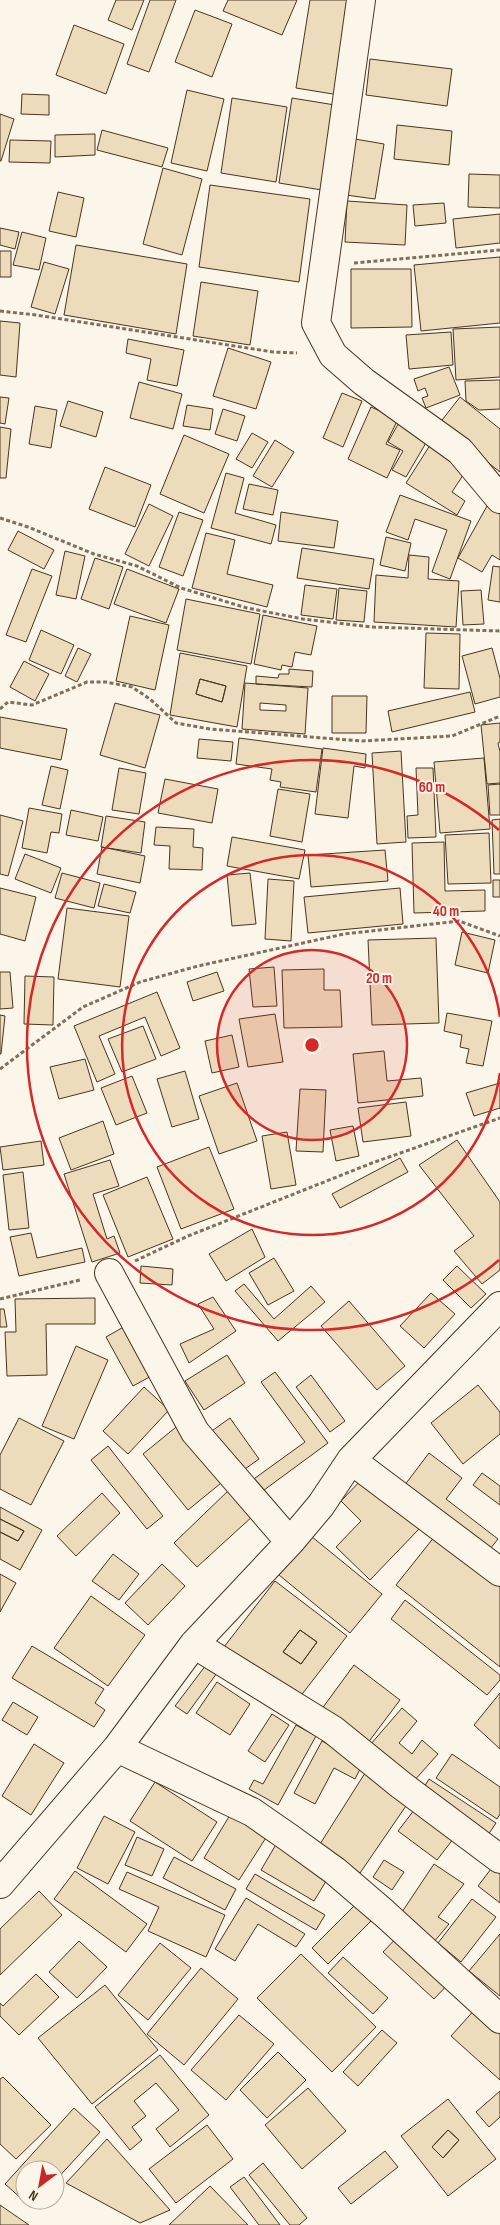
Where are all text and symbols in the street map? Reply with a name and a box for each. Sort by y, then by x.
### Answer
text: 60 m [419,778,445,797]
text: 40 m [433,902,459,921]
text: 20 m [366,969,392,988]
centre of rings [303,1036,321,1054]
north arrow [15,2160,65,2210]
text: N [26,2186,41,2205]

